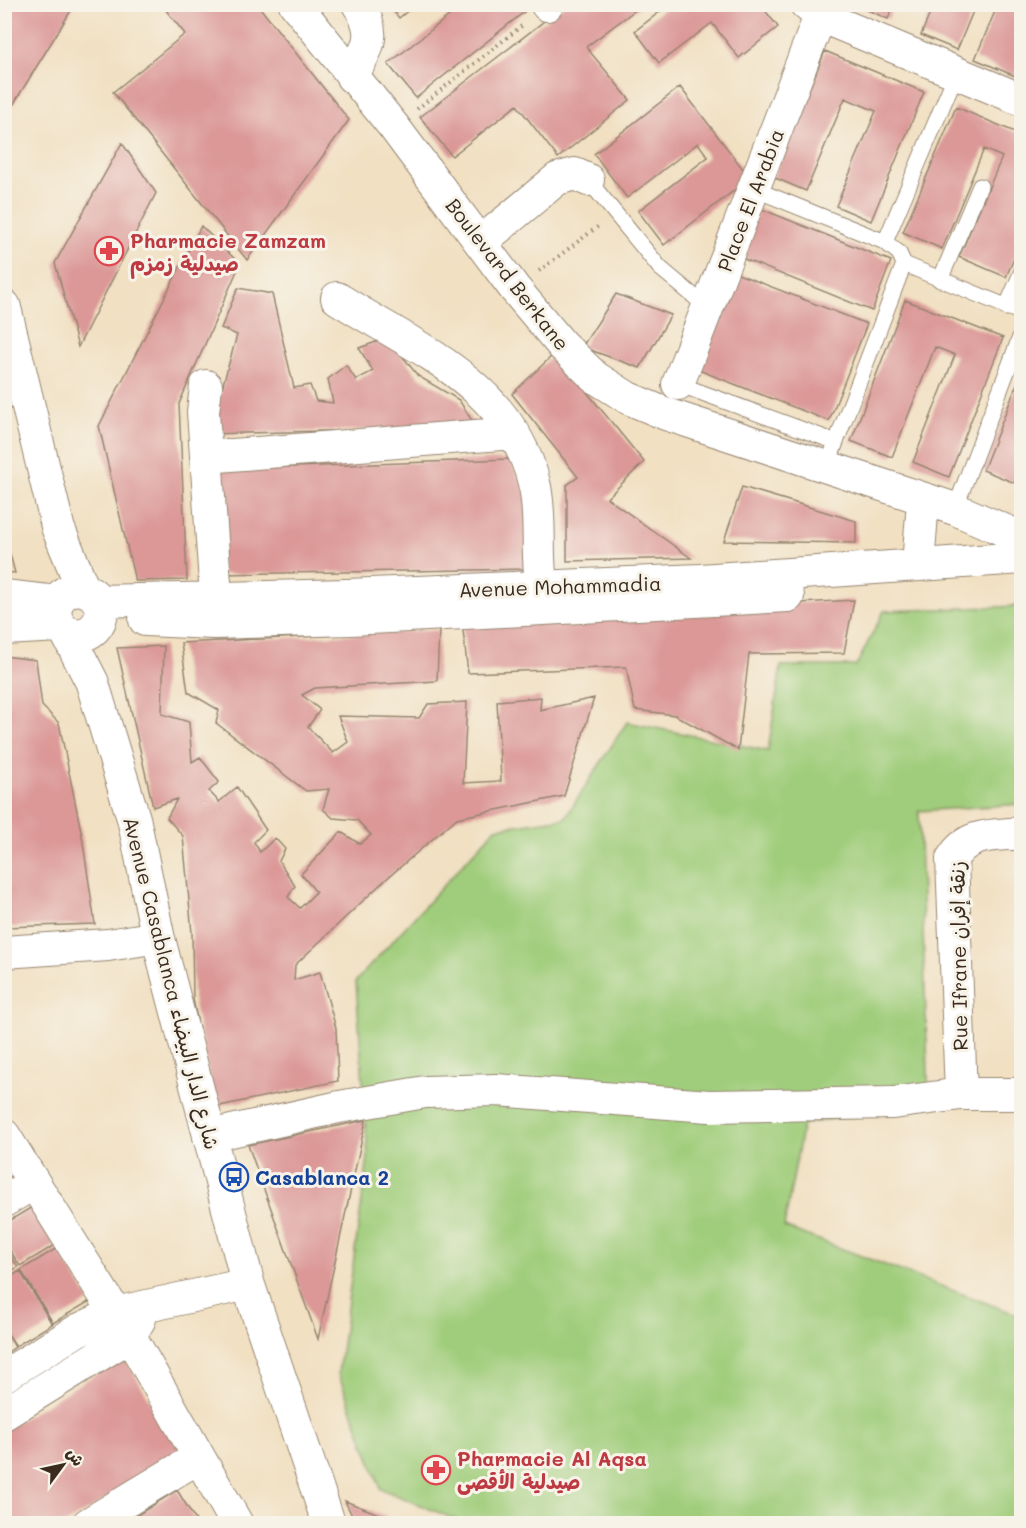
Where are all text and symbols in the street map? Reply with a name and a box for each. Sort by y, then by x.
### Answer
street label: Place El Arabia [711,125,789,275]
street label: Boulevard Berkane [440,193,576,355]
place label: Pharmacie Zamzam صيدلية زمزم [130,227,326,279]
pharmacy icon: Pharmacie Zamzam صيدلية زمزم [93,235,125,267]
street label: Avenue Mohammadia [458,569,662,603]
street label: Avenue Casablanca شارع الدار البيضاء [116,814,226,1153]
street label: Rue Ifrane زنقة إفران [943,861,974,1051]
bus stop icon: Casablanca 2 [218,1161,250,1193]
place label: Casablanca 2 [255,1164,389,1190]
north arrow [33,1435,93,1495]
text: ش [62,1443,90,1470]
place label: Pharmacie Al Aqsa صيدلية الأقصى [457,1445,647,1495]
pharmacy icon: Pharmacie Al Aqsa صيدلية الأقصى [420,1454,452,1486]

